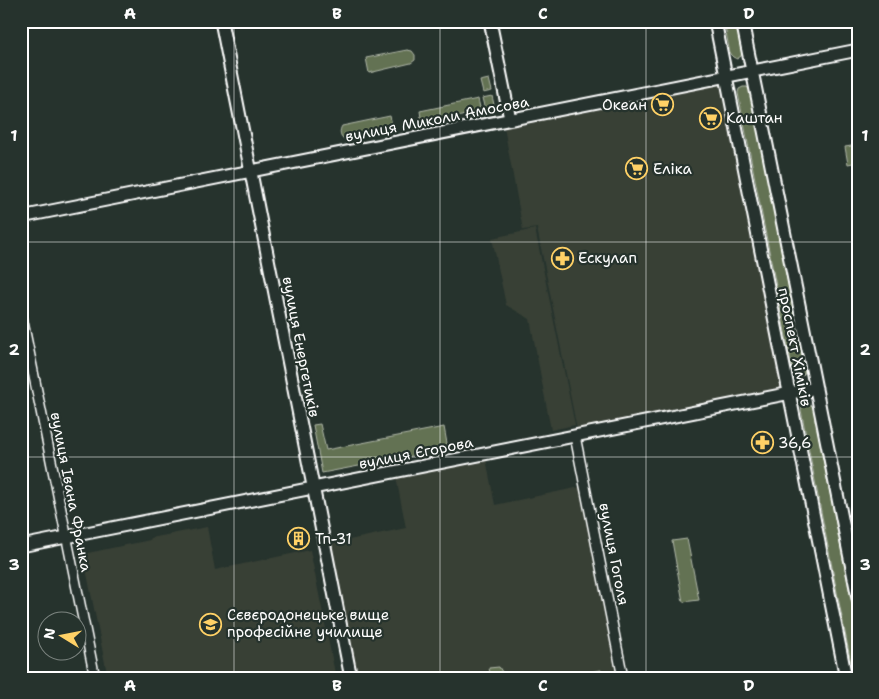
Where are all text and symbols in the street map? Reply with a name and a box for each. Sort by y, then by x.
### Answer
text: A [124,3,136,24]
text: B [332,3,342,24]
text: C [538,3,548,24]
text: D [743,3,755,24]
street label: вулиця Миколи Амосова [343,91,531,147]
supermarket icon: Океан [651,93,675,117]
place label: Океан [602,95,647,115]
supermarket icon: Каштан [698,106,722,130]
place label: Каштан [726,108,783,128]
text: 1 [10,125,18,146]
text: 1 [861,125,869,146]
supermarket icon: Еліка [625,157,649,181]
place label: Еліка [653,159,692,179]
pharmacy icon: Ескулап [550,246,574,270]
place label: Ескулап [578,248,637,268]
street label: вулиця Енергетиків [278,275,324,419]
street label: проспект Хіміків [774,286,816,408]
text: 2 [8,339,20,360]
text: 2 [859,339,871,360]
street label: вулиця Івана Франка [46,410,96,574]
pharmacy icon: 36,6 [750,431,774,455]
street label: вулиця Єгорова [357,432,476,474]
place label: 36,6 [778,433,811,453]
street label: вулиця Гоголя [594,501,634,607]
building icon: Тп-31 [287,527,311,551]
place label: Тп-31 [315,529,352,549]
text: 3 [8,554,20,575]
text: 3 [859,554,871,575]
place label: Сєвєродонецьке вище професійне училище [227,605,389,642]
north arrow [38,612,88,662]
school or university icon: Сєвєродонецьке вище професійне училище [199,612,223,636]
text: N [39,627,59,641]
text: A [124,675,136,696]
text: B [332,675,342,696]
text: C [538,675,548,696]
text: D [743,675,755,696]

